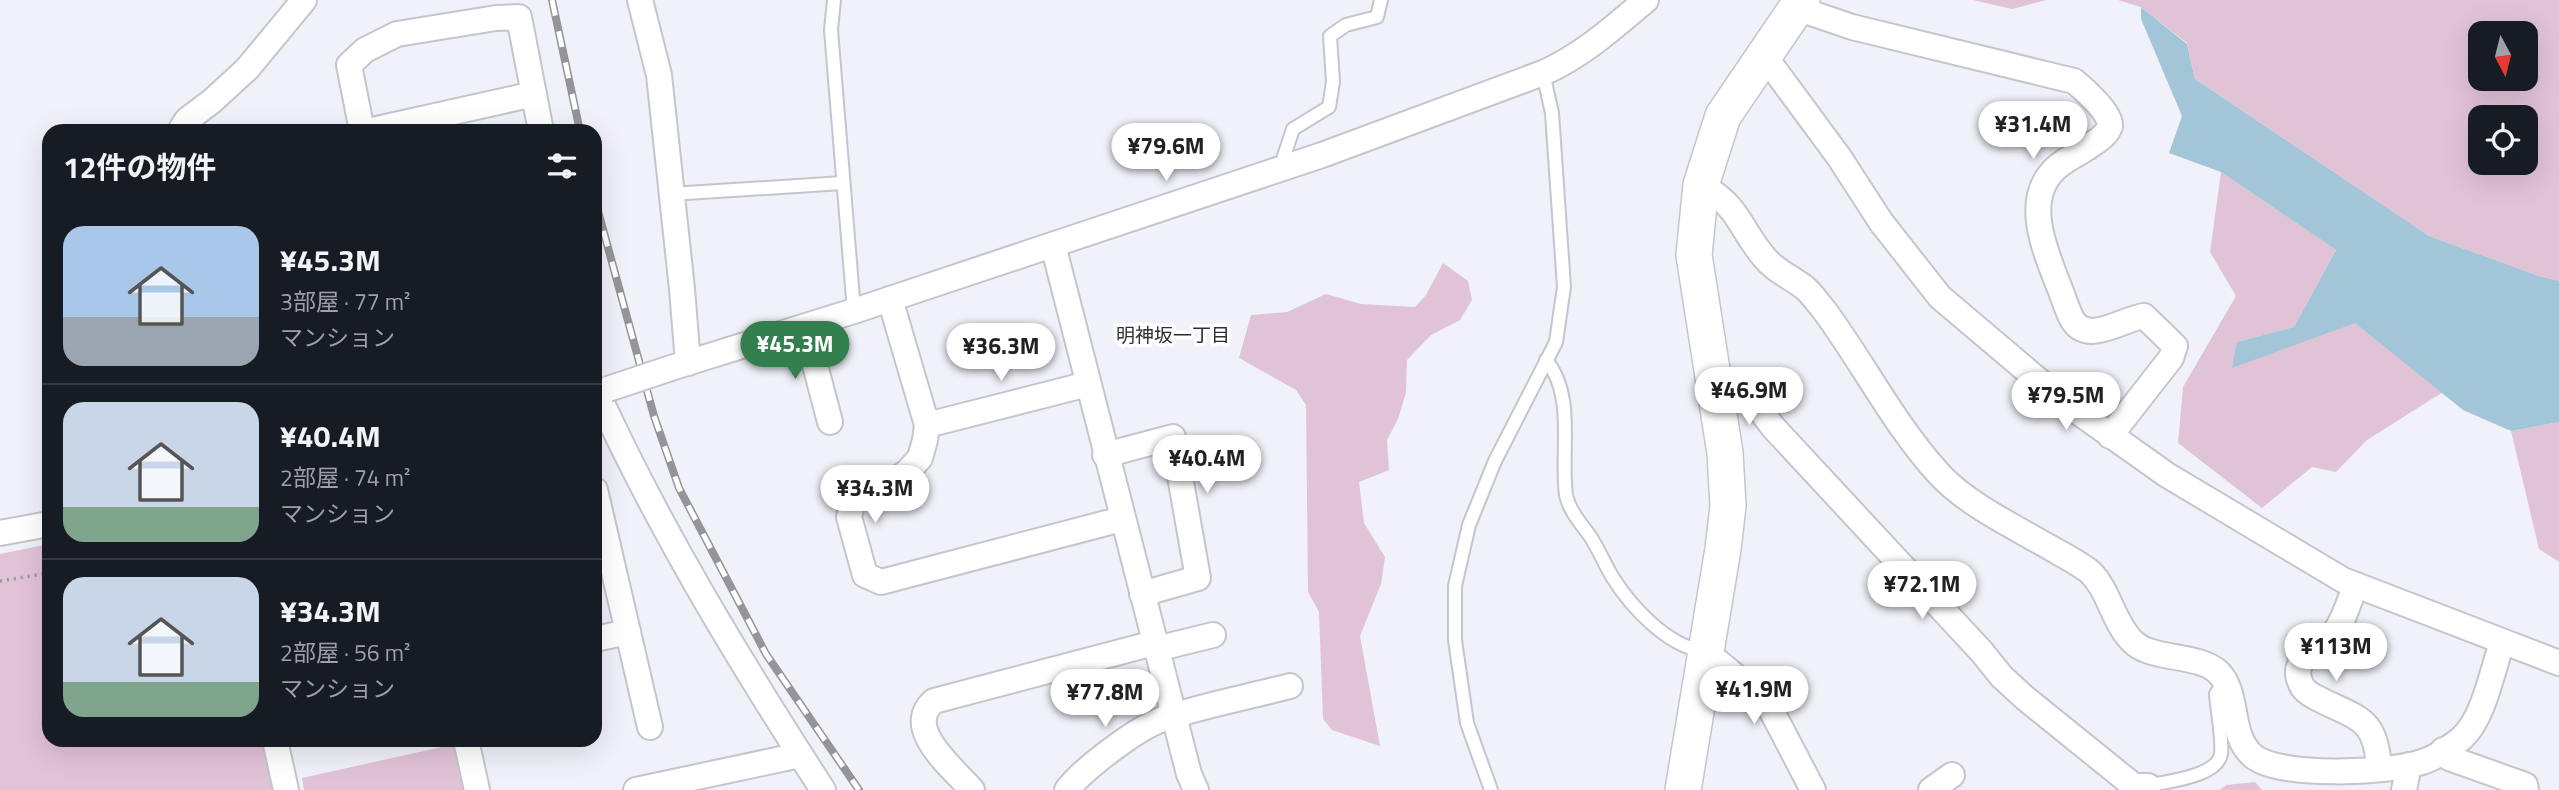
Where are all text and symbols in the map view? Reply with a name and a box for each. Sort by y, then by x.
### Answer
north arrow [2468,21,2538,91]
map controls [2468,21,2538,175]
pin: ¥31.4M [1976,102,2090,161]
button: locate [2468,105,2538,175]
text: ¥31.4M [1994,106,2072,141]
pin: ¥79.6M [1109,124,1223,183]
text: ¥79.6M [1127,128,1205,163]
text: 12件の物件 [63,144,217,190]
icon: filters [543,147,581,185]
text: ¥45.3M [280,237,381,283]
icon: home [119,254,203,338]
text: 3部屋 · 77 m² [280,284,410,319]
text: マンション [280,320,395,355]
district label: 明神坂一丁目 [1116,320,1230,349]
pin: ¥45.3M [738,322,852,381]
pin: ¥36.3M [944,324,1058,383]
text: ¥45.3M [756,326,834,361]
text: ¥36.3M [962,328,1040,363]
pin: ¥46.9M [1692,368,1806,427]
text: ¥46.9M [1710,372,1788,407]
pin: ¥79.5M [2009,372,2123,432]
text: ¥79.5M [2027,377,2105,412]
text: ¥40.4M [280,413,381,459]
icon: home [119,430,203,514]
pin: ¥40.4M [1150,435,1264,495]
text: ¥40.4M [1168,440,1246,475]
text: 2部屋 · 74 m² [280,460,410,495]
pin: ¥34.3M [818,466,932,525]
text: ¥34.3M [836,470,914,505]
text: マンション [280,496,395,531]
pin: ¥72.1M [1865,562,1979,621]
text: ¥72.1M [1883,566,1961,601]
text: ¥34.3M [280,588,381,634]
icon: home [119,605,203,689]
pin: ¥113M [2287,624,2385,683]
text: ¥113M [2300,628,2372,663]
text: 2部屋 · 56 m² [280,635,410,670]
pin: ¥41.9M [1697,666,1811,726]
pin: ¥77.8M [1048,670,1162,729]
text: マンション [280,671,395,706]
text: ¥41.9M [1715,671,1793,706]
text: ¥77.8M [1066,674,1144,709]

